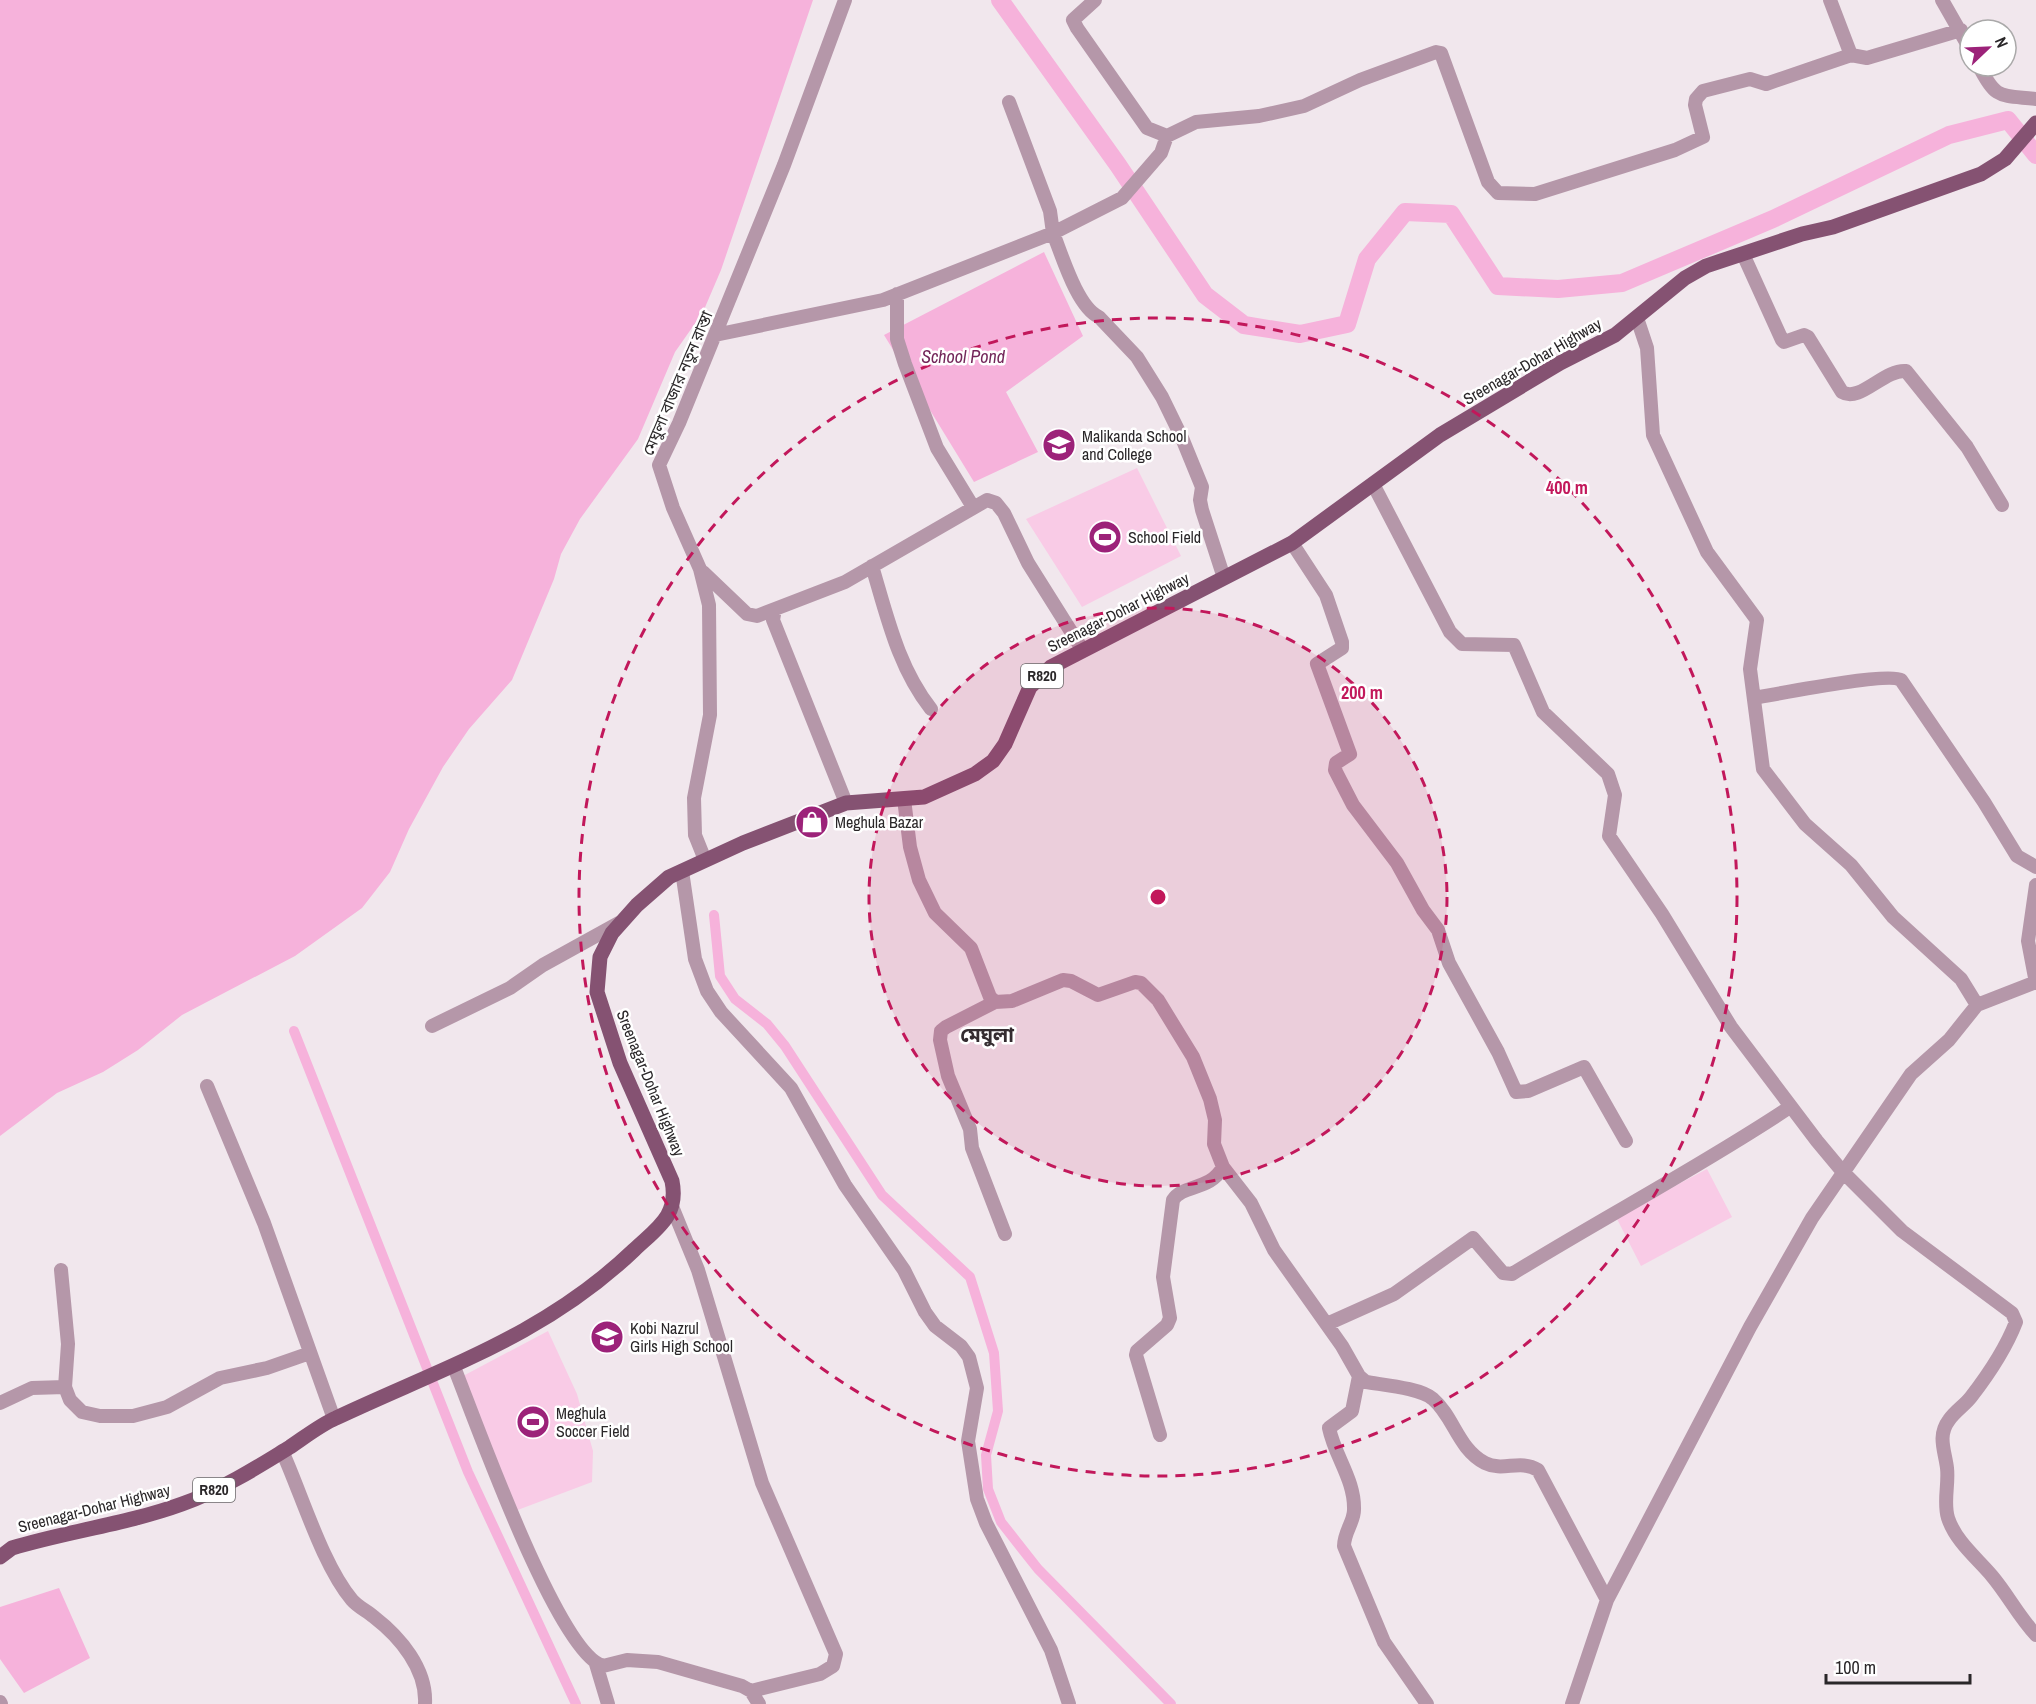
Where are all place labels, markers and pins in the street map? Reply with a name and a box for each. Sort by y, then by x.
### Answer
place label: Malikanda School and College [1082,425,1186,465]
school or university icon: Malikanda School and College [1041,427,1077,463]
sports icon: School Field [1087,519,1123,555]
place label: School Field [1128,526,1201,548]
shop icon: Meghula Bazar [794,804,830,840]
place label: Meghula Bazar [835,811,924,833]
centre of rings [1148,887,1168,907]
place label: Kobi Nazrul Girls High School [630,1317,733,1357]
school or university icon: Kobi Nazrul Girls High School [589,1319,625,1355]
place label: Meghula Soccer Field [556,1402,630,1442]
sports icon: Meghula Soccer Field [515,1404,551,1440]

